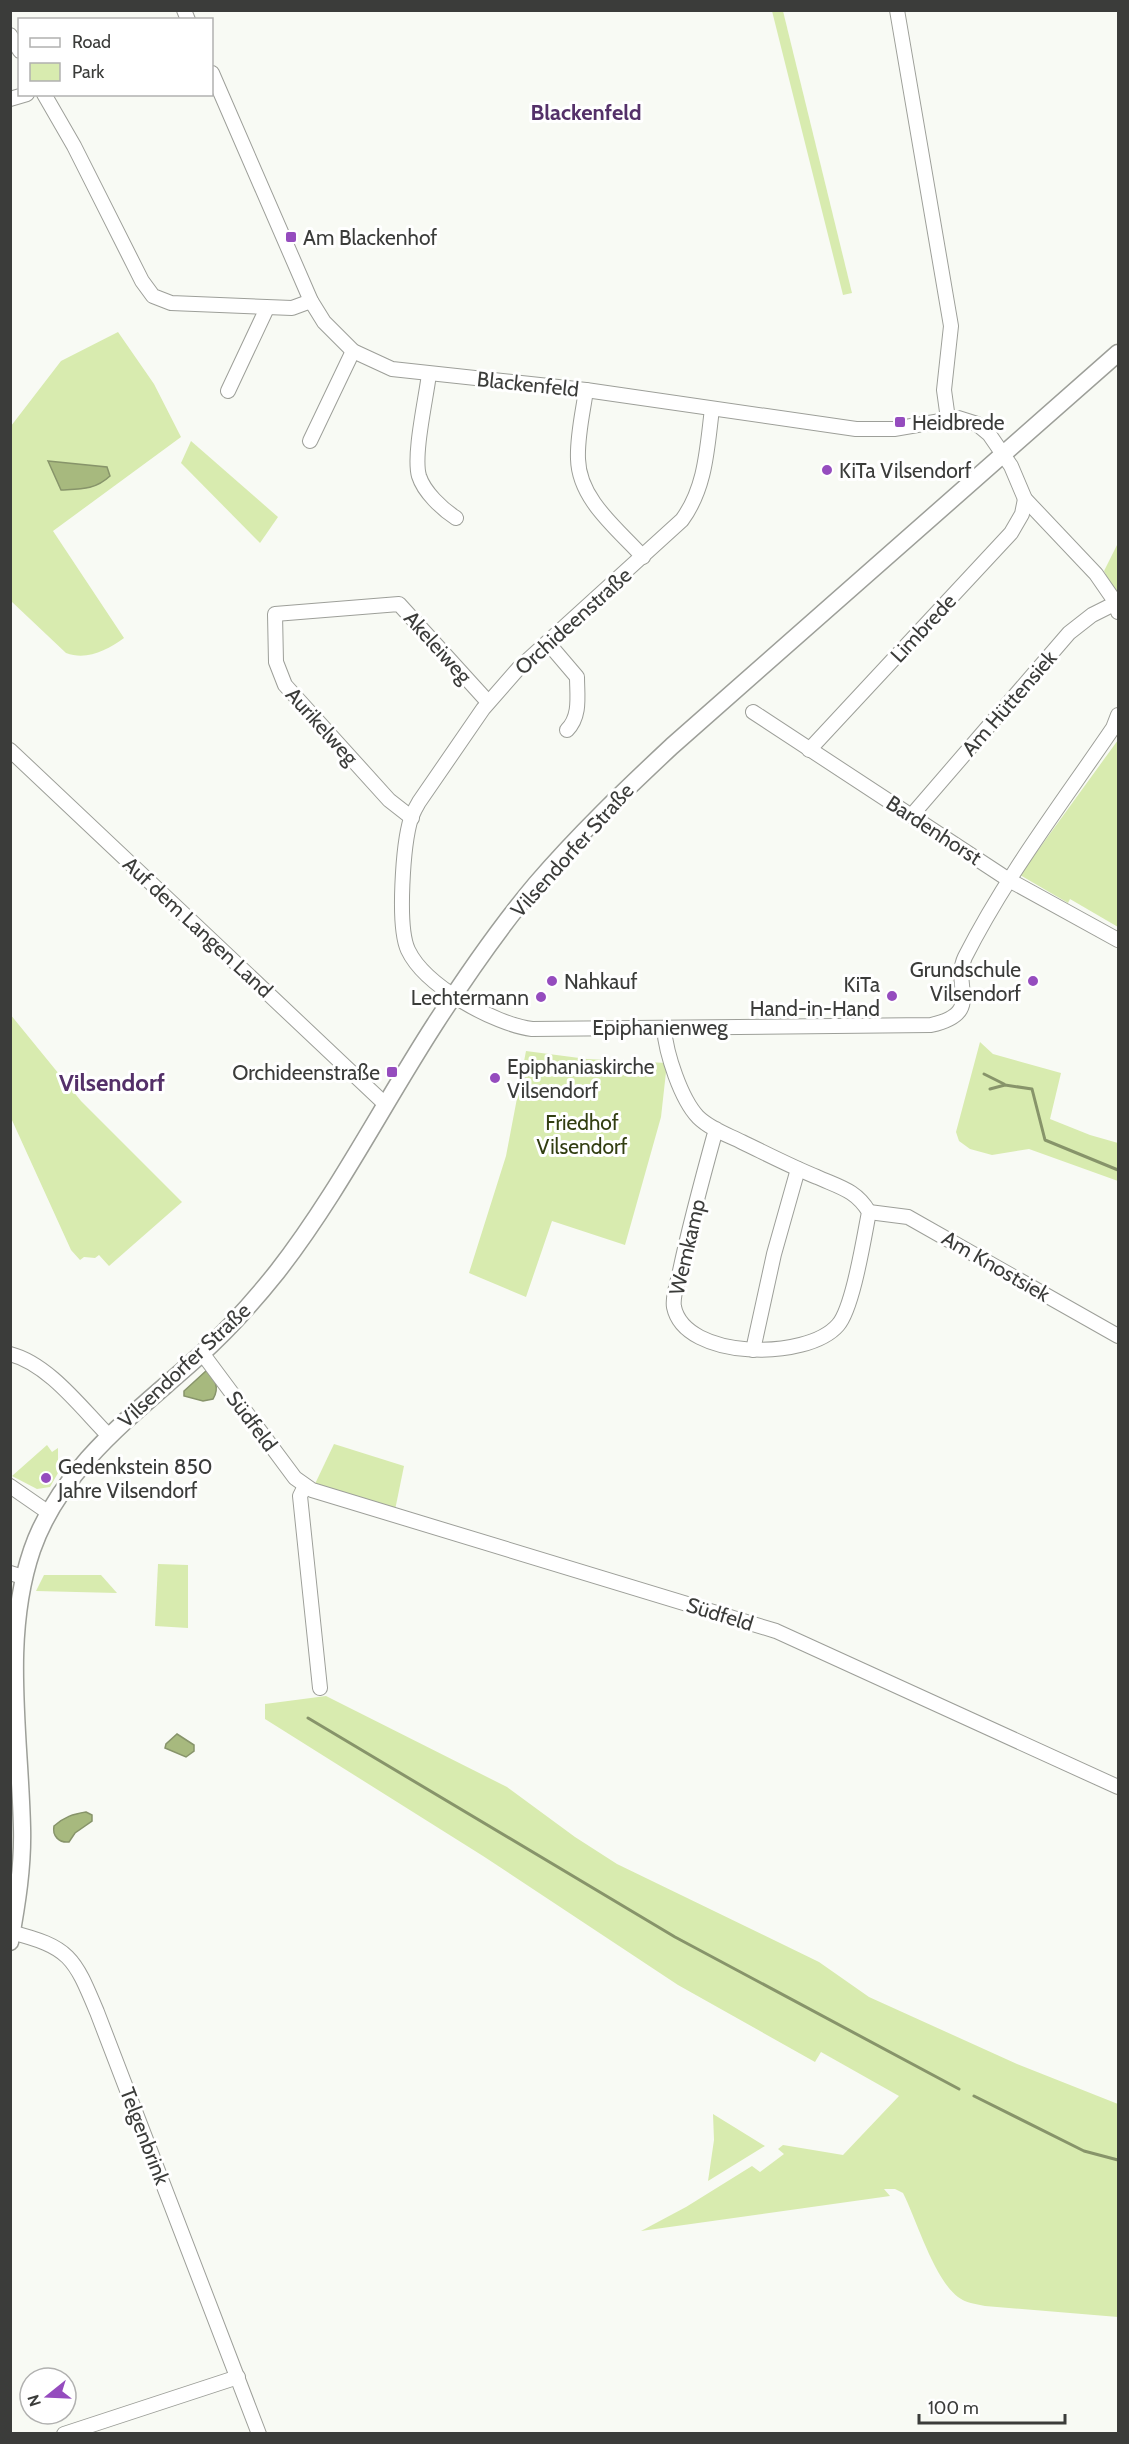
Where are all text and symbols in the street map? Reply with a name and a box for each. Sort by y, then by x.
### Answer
legend [18,18,213,96]
text: Road [72,31,111,53]
text: Park [72,61,105,83]
district label: Blackenfeld [531,99,641,126]
place label: Am Blackenhof [303,225,437,250]
marker: Am Blackenhof [284,230,298,244]
street label: Blackenfeld [476,366,580,402]
place label: Heidbrede [912,410,1005,435]
marker: Heidbrede [893,415,907,429]
place label: KiTa Vilsendorf [839,458,971,483]
marker: KiTa Vilsendorf [820,463,834,477]
street label: Orchideenstraße [510,562,636,680]
street label: Limbrede [885,588,961,667]
street label: Akeleiweg [399,606,477,689]
street label: Am Hüttensiek [956,645,1062,761]
street label: Aurikelweg [281,682,364,770]
street label: Vilsendorfer Straße [505,778,639,922]
street label: Bardenhorst [882,790,986,870]
street label: Auf dem Langen Land [118,851,278,1003]
place label: Grundschule Vilsendorf [910,957,1021,1006]
place label: Nahkauf [564,969,637,994]
place label: KiTa Hand-in-Hand [750,972,880,1021]
marker: Nahkauf [545,974,559,988]
marker: Grundschule Vilsendorf [1026,974,1040,988]
place label: Lechtermann [411,985,529,1010]
marker: KiTa Hand-in-Hand [885,989,899,1003]
marker: Lechtermann [534,990,548,1004]
street label: Epiphanienweg [592,1015,728,1040]
place label: Epiphaniaskirche Vilsendorf [507,1054,655,1103]
place label: Orchideenstraße [232,1060,380,1085]
marker: Orchideenstraße [385,1065,399,1079]
district label: Vilsendorf [59,1068,165,1097]
marker: Epiphaniaskirche Vilsendorf [488,1071,502,1085]
park label: Friedhof Vilsendorf [536,1110,628,1159]
street label: Wemkamp [664,1197,710,1297]
street label: Am Knostsiek [938,1225,1055,1307]
street label: Vilsendorfer Straße [113,1297,255,1433]
street label: Südfeld [221,1386,283,1456]
place label: Gedenkstein 850 Jahre Vilsendorf [57,1454,212,1503]
marker: Gedenkstein 850 Jahre Vilsendorf [39,1471,53,1485]
street label: Südfeld [683,1592,757,1636]
street label: Telgenbrink [115,2084,175,2189]
north arrow [18,2366,78,2426]
scale bar [919,2387,1064,2425]
text: N [23,2392,45,2409]
text: 100 m [928,2397,979,2419]

